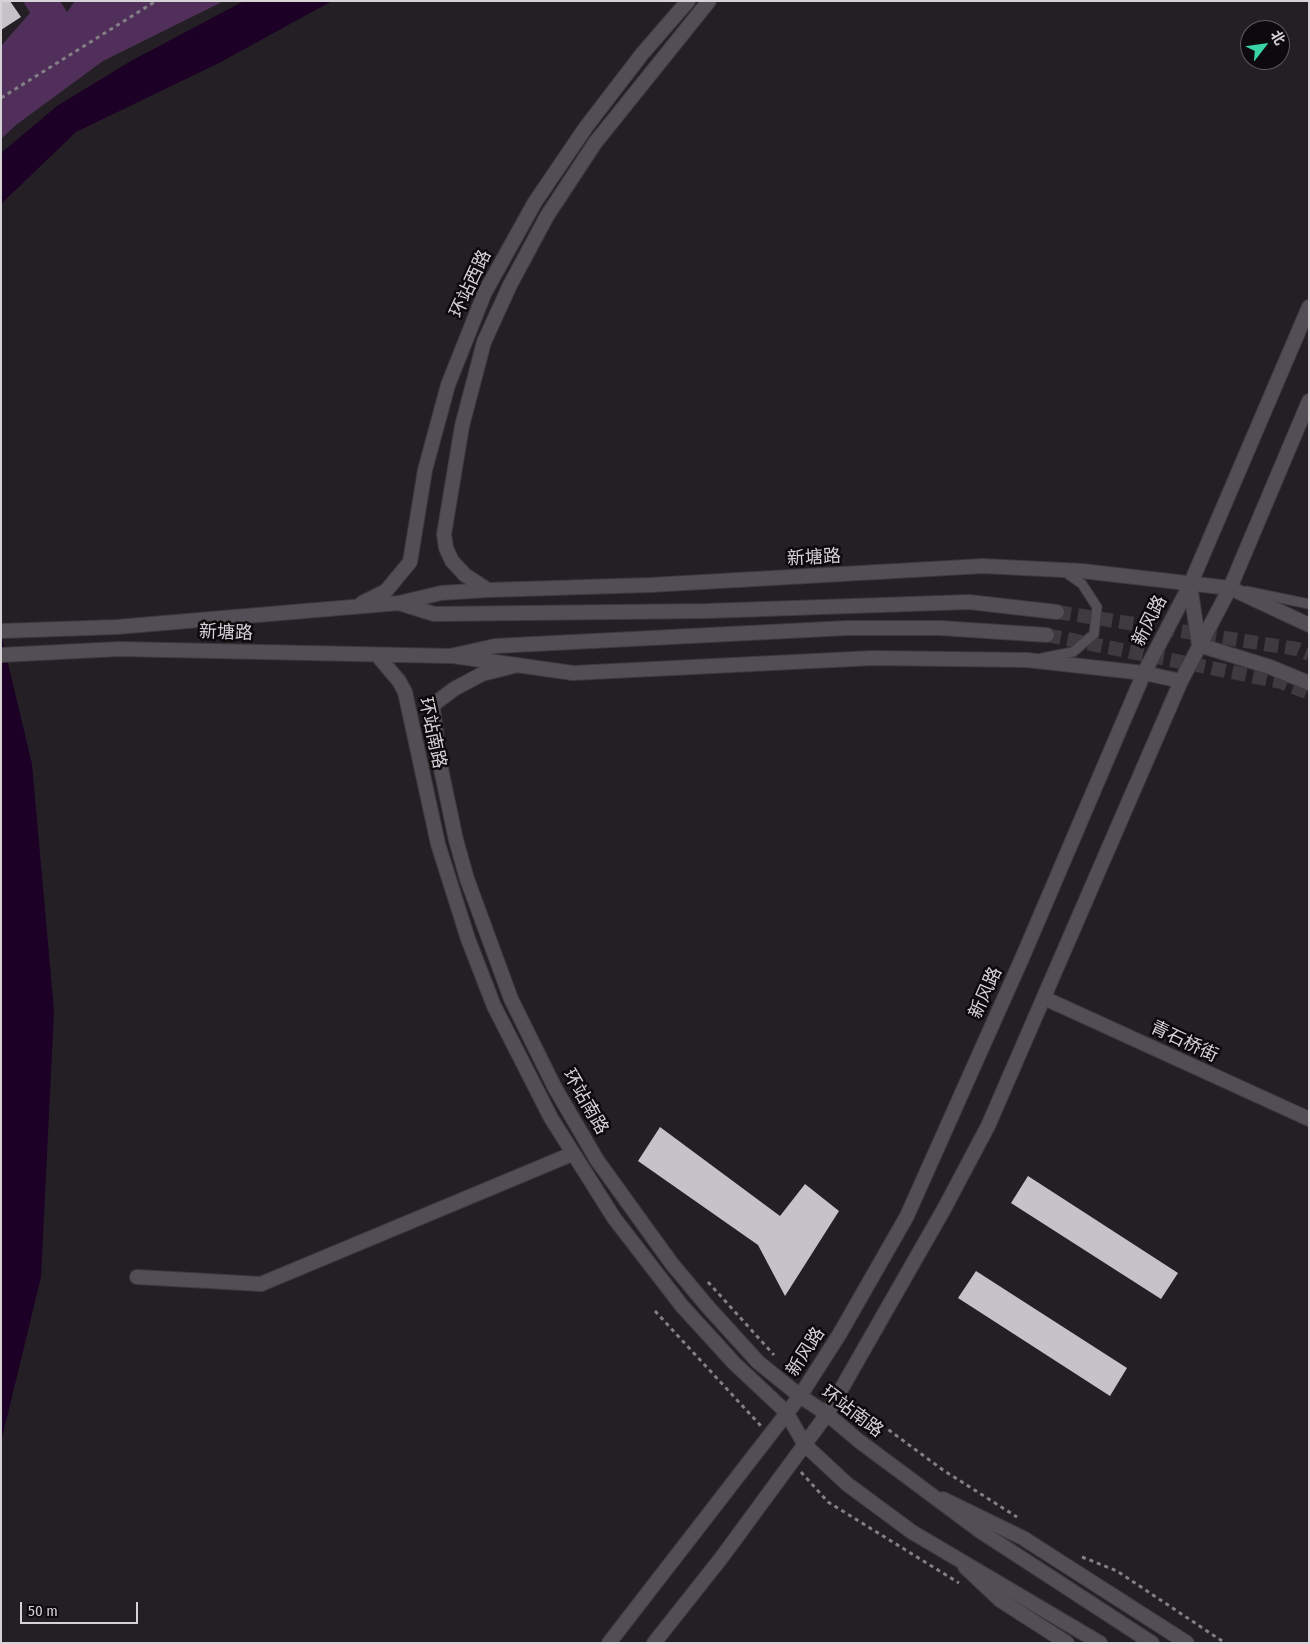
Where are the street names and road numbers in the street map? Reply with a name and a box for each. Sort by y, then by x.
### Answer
street label: 环站西路 [446,247,496,321]
street label: 新塘路 [786,546,842,570]
street label: 新风路 [1128,592,1172,650]
street label: 新塘路 [199,621,253,645]
street label: 环站南路 [414,696,450,770]
street label: 新风路 [965,964,1007,1022]
street label: 青石桥街 [1147,1017,1221,1067]
street label: 环站南路 [558,1065,612,1139]
street label: 新风路 [782,1323,830,1381]
street label: 环站南路 [817,1382,887,1442]

